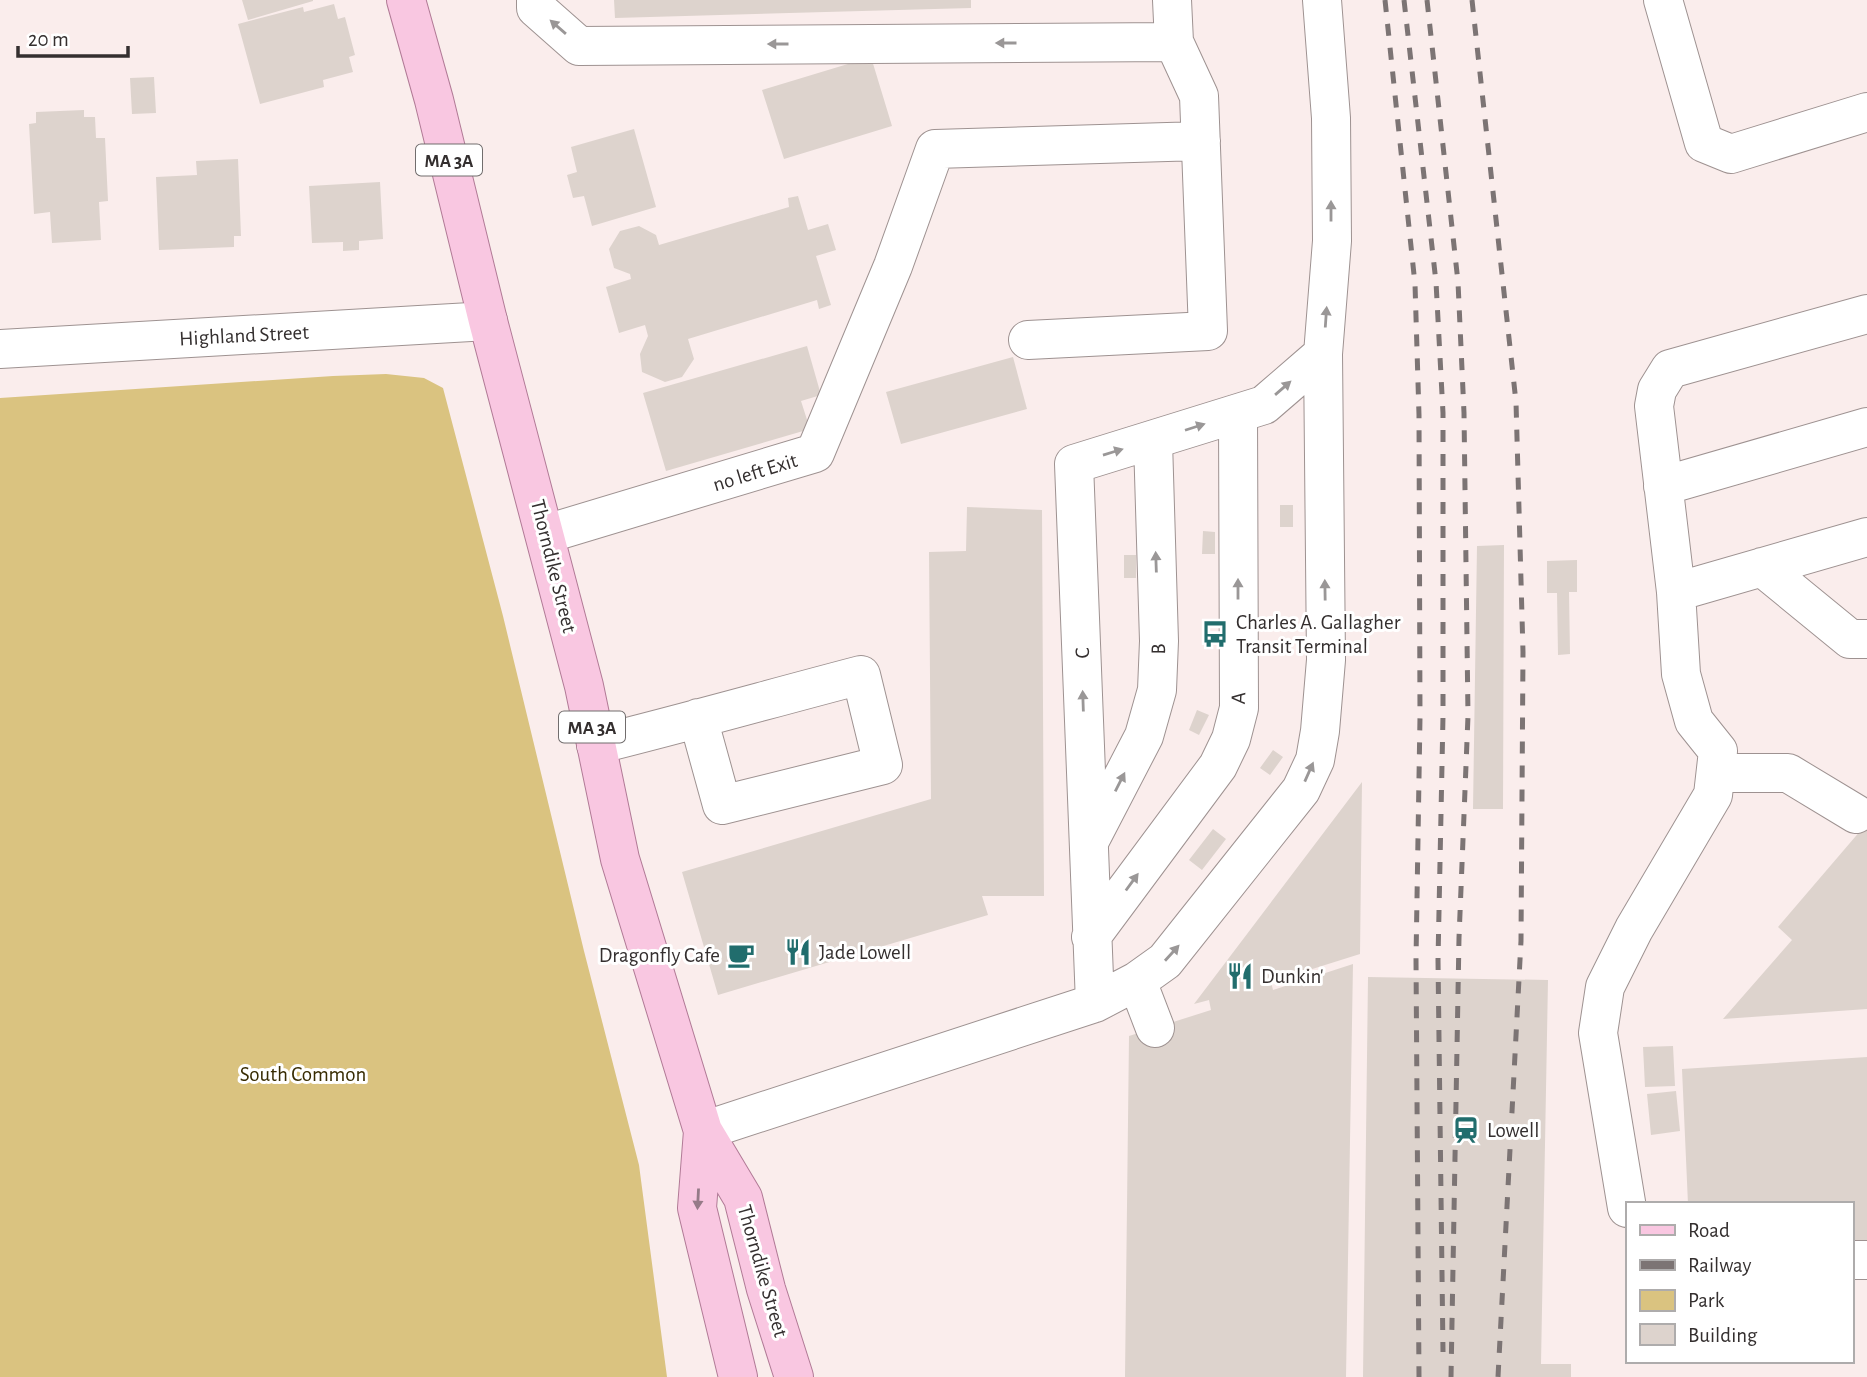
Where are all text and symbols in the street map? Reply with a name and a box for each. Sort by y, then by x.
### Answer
scale bar [18,14,128,58]
one-way arrow [549,20,566,35]
text: 20 m [28,29,69,50]
one-way arrow [995,37,1017,49]
one-way arrow [767,38,789,50]
road number: MA 3A [416,144,482,176]
one-way arrow [1325,200,1337,222]
one-way arrow [1320,305,1331,327]
street label: Highland Street [179,322,310,349]
one-way arrow [1274,381,1291,396]
one-way arrow [1185,421,1206,432]
one-way arrow [1103,447,1124,457]
street label: no left Exit [710,450,800,495]
street label: Thorndike Street [527,497,580,635]
one-way arrow [1151,551,1162,573]
one-way arrow [1232,578,1244,600]
one-way arrow [1319,578,1331,600]
place label: Charles A. Gallagher Transit Terminal [1236,612,1401,657]
bus stop icon: Charles A. Gallagher Transit Terminal [1200,619,1230,649]
street label: B [1148,643,1169,655]
street label: C [1072,647,1093,659]
one-way arrow [1078,690,1089,712]
street label: A [1228,691,1249,705]
road number: MA 3A [559,712,625,742]
one-way arrow [1303,762,1315,782]
one-way arrow [1115,772,1126,792]
one-way arrow [1124,873,1138,891]
restaurant icon: Jade Lowell [783,937,813,967]
cafe icon: Dragonfly Cafe [726,940,756,970]
place label: Jade Lowell [819,942,911,963]
one-way arrow [1164,944,1180,962]
place label: Dragonfly Cafe [599,945,720,966]
restaurant icon: Dunkin' [1225,961,1255,991]
place label: Dunkin' [1261,966,1324,987]
park label: South Common [240,1064,366,1085]
station icon: Lowell [1451,1115,1481,1145]
place label: Lowell [1487,1120,1539,1141]
one-way arrow [692,1188,703,1210]
legend [1626,1202,1853,1363]
street label: Thorndike Street [734,1203,792,1340]
text: Road [1688,1220,1730,1241]
text: Railway [1688,1255,1751,1276]
text: Park [1688,1290,1725,1311]
text: Building [1688,1325,1758,1346]

